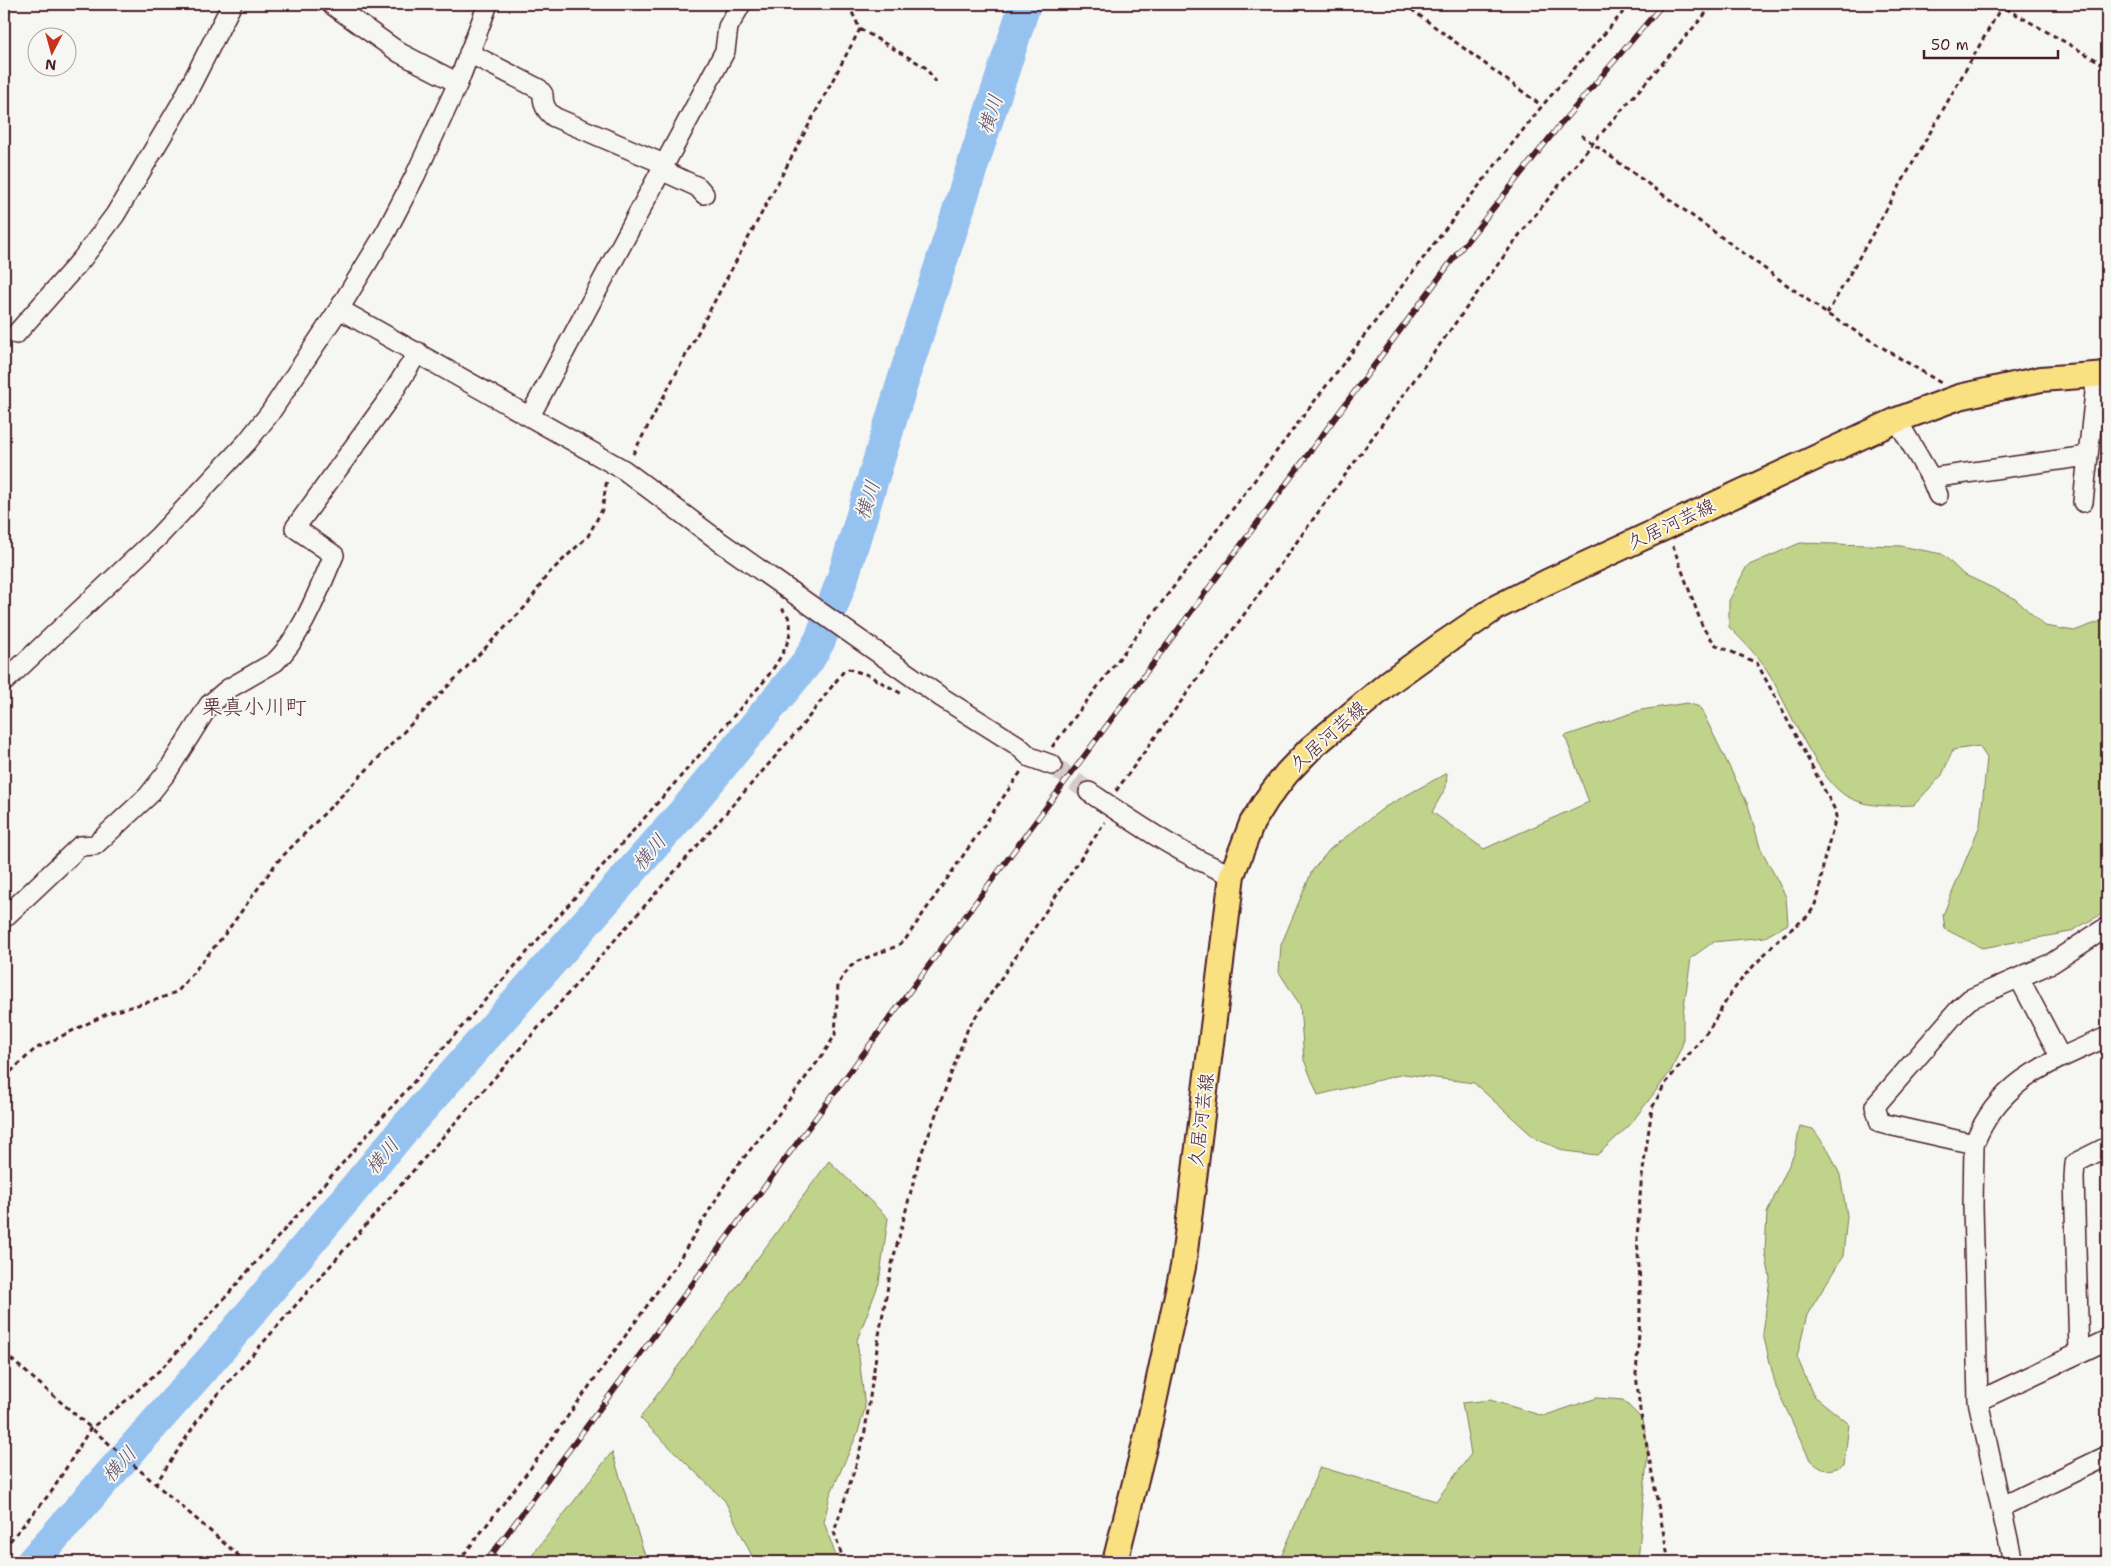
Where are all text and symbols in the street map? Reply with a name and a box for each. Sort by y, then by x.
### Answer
north arrow [28,28,78,78]
scale bar [1924,28,2057,60]
text: 50 m [1931,35,1969,55]
text: N [44,55,57,74]
water label: 横川 [971,91,1009,137]
water label: 横川 [848,477,886,523]
street label: 久居河芸線 [1623,493,1719,555]
district label: 栗真小川町 [202,693,307,721]
street label: 久居河芸線 [1284,695,1372,777]
water label: 横川 [626,828,672,876]
street label: 久居河芸線 [1183,1071,1219,1169]
water label: 横川 [359,1132,405,1180]
water label: 横川 [96,1440,142,1488]

